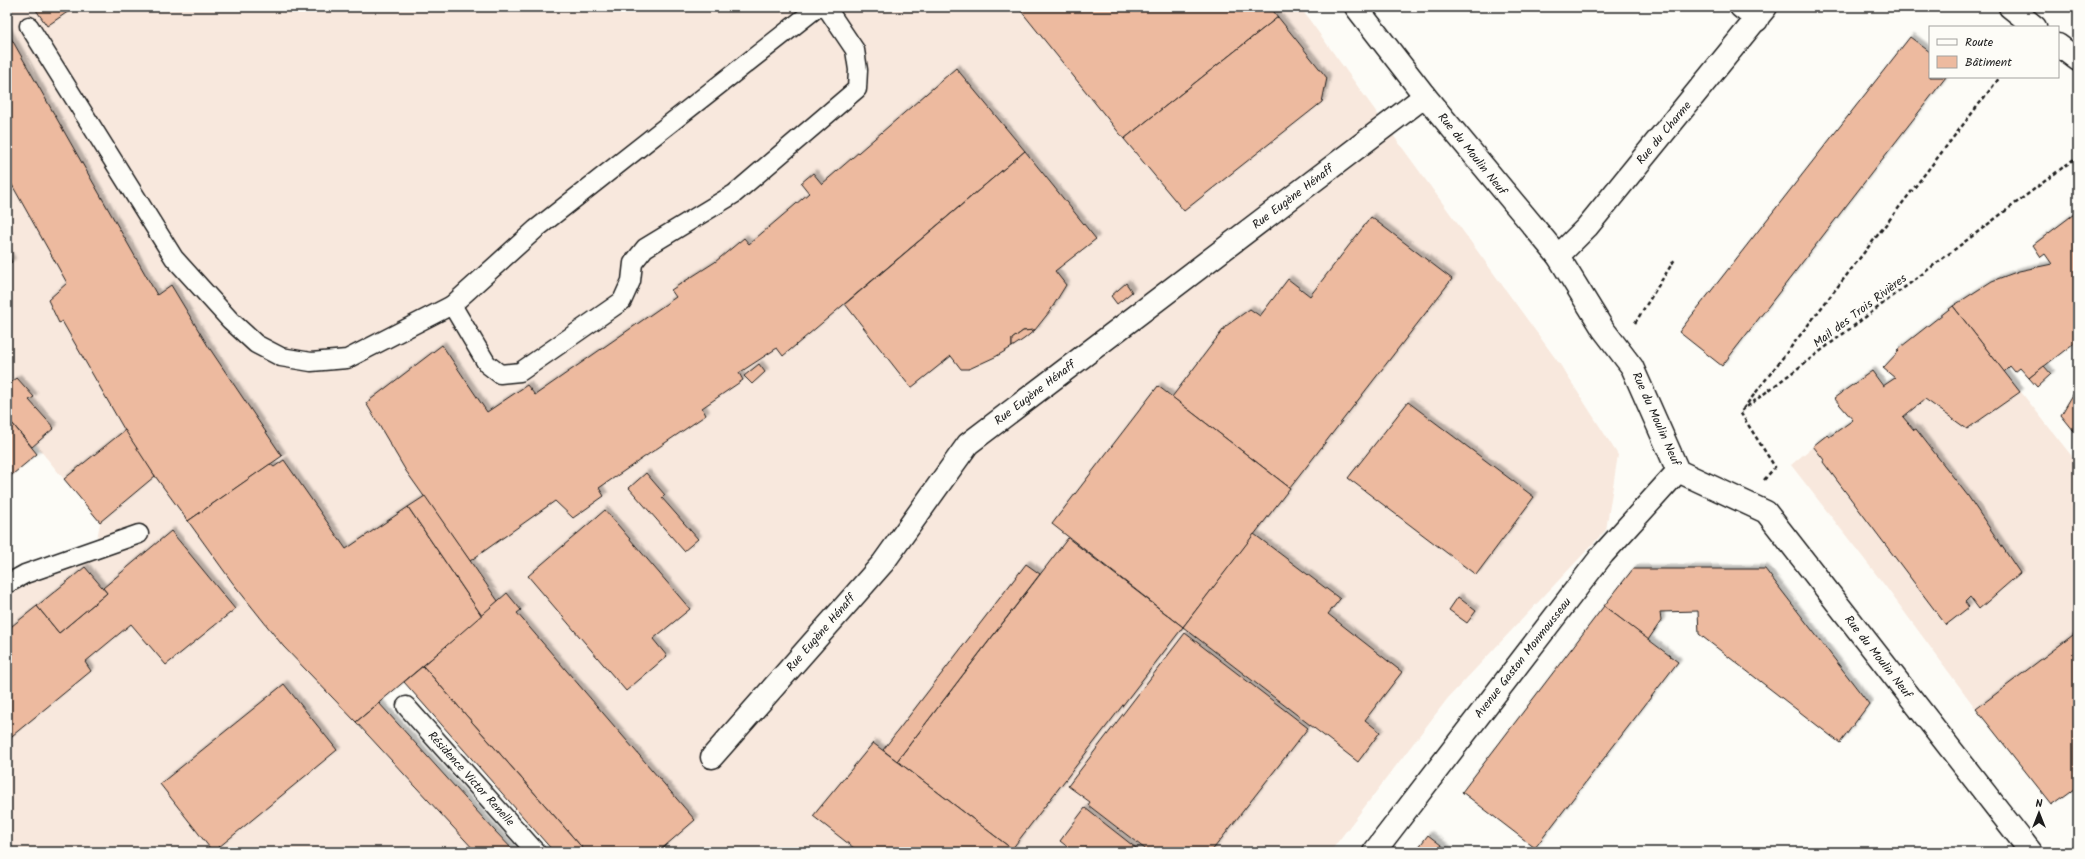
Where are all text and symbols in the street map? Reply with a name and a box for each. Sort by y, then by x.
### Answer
legend [1929,26,2059,78]
text: Route [1965,33,1994,52]
text: Bâtiment [1965,53,2012,72]
street label: Rue du Charme [1632,97,1697,169]
street label: Rue du Moulin Neuf [1433,109,1512,200]
street label: Rue Eugène Hénaff [1248,159,1339,234]
street label: Mail des Trois Rivières [1809,269,1911,353]
street label: Rue Eugène Hénaff [990,355,1081,430]
street label: Rue du Moulin Neuf [1627,369,1686,470]
street label: Rue Eugène Hénaff [782,589,861,676]
street label: Avenue Gaston Monmousseau [1470,593,1576,722]
street label: Rue du Moulin Neuf [1839,611,1918,704]
street label: Résidence Victor Renelle [423,727,519,831]
north arrow [2019,793,2059,833]
text: N [2036,795,2043,813]

